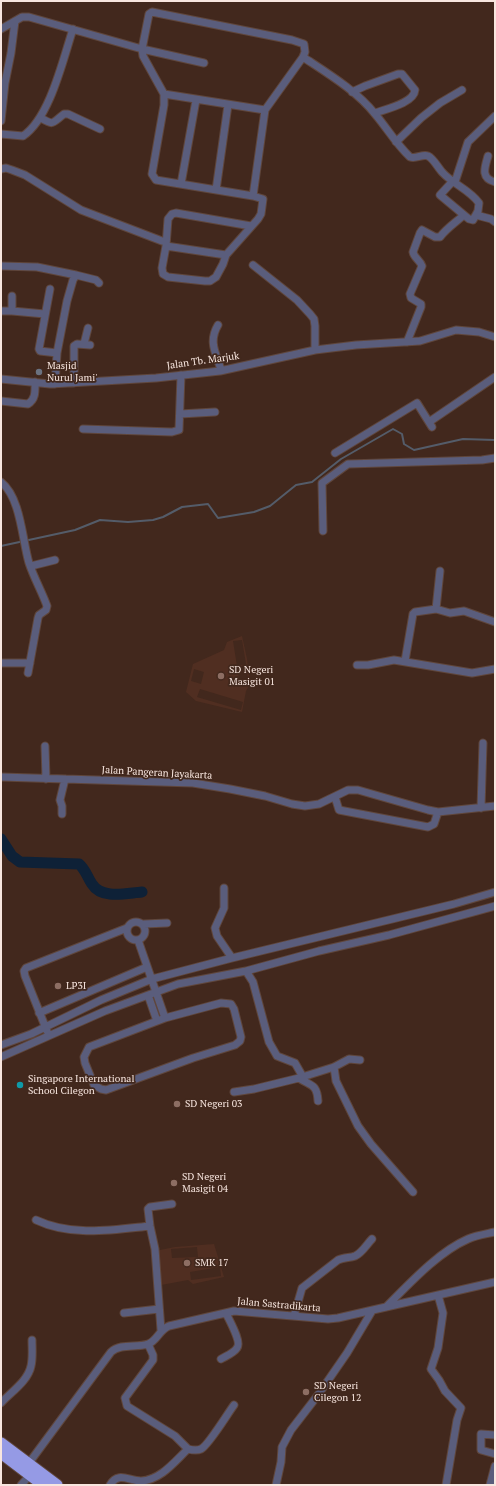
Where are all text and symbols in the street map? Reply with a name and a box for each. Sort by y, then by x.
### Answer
street label: Jalan Tb. Marjuk [166,350,240,372]
place label: Masjid Nurul Jami' [47,360,97,384]
marker: Masjid Nurul Jami' [34,367,44,377]
place label: SD Negeri Masigit 01 [229,664,275,688]
marker: SD Negeri Masigit 01 [216,671,226,681]
street label: Jalan Pangeran Jayakarta [101,764,213,782]
place label: LP3I [66,980,86,992]
marker: LP3I [53,981,63,991]
place label: Singapore International School Cilegon [28,1073,134,1096]
marker: Singapore International School Cilegon [15,1080,25,1090]
place label: SD Negeri 03 [185,1098,242,1110]
marker: SD Negeri 03 [172,1099,182,1109]
place label: SD Negeri Masigit 04 [182,1171,228,1194]
marker: SD Negeri Masigit 04 [169,1178,179,1188]
place label: SMK 17 [195,1257,229,1269]
marker: SMK 17 [182,1258,192,1268]
street label: Jalan Sastradikarta [237,1295,321,1315]
place label: SD Negeri Cilegon 12 [314,1380,361,1404]
marker: SD Negeri Cilegon 12 [301,1387,311,1397]

